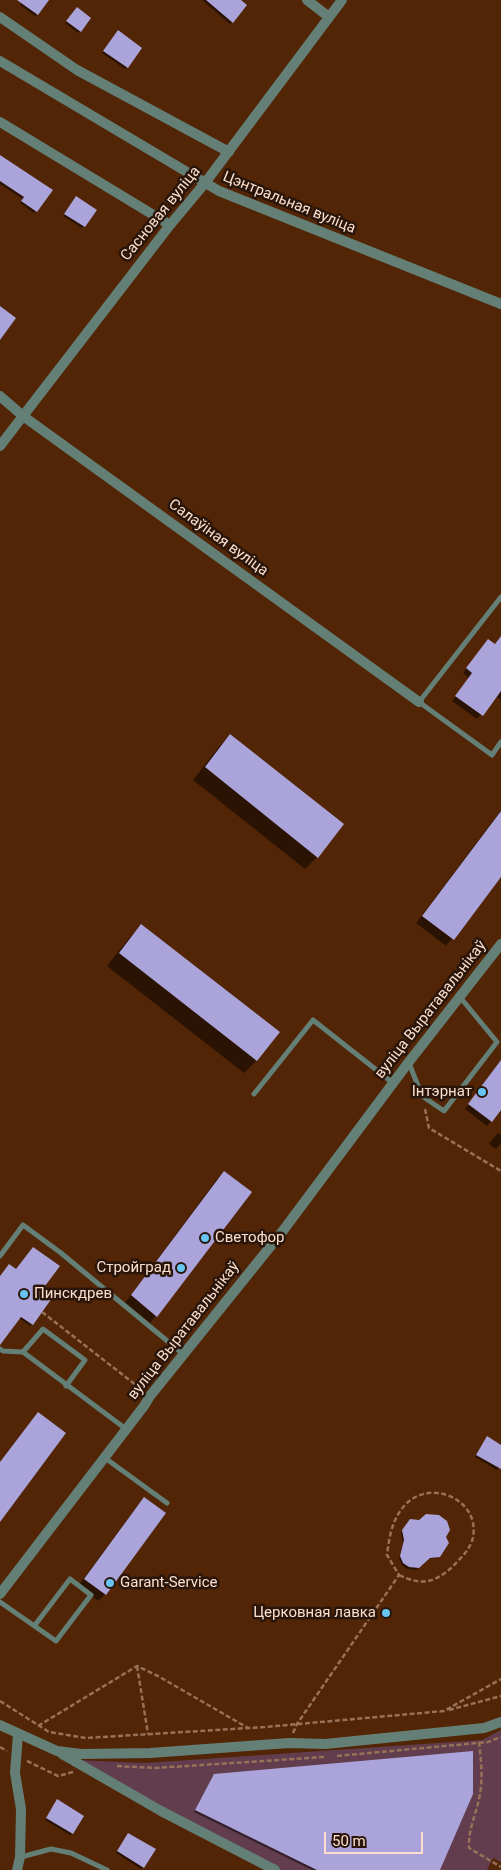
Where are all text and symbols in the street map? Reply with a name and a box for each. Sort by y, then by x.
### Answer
street label: Сасновая вуліца [117,163,205,265]
street label: Цэнтральная вуліца [220,168,358,238]
street label: Салаўіная вуліца [165,496,271,580]
street label: вуліца Выратавальнікаў [372,937,490,1083]
place label: Інтэрнат [412,1083,472,1101]
marker: Інтэрнат [476,1086,488,1098]
place label: Светофор [215,1229,285,1247]
marker: Светофор [199,1232,211,1244]
street label: вуліца Выратавальнікаў [125,1258,243,1404]
place label: Стройград [96,1259,171,1277]
marker: Стройград [175,1262,187,1274]
place label: Пинскдрев [34,1285,112,1303]
marker: Пинскдрев [18,1288,30,1300]
place label: Garant-Service [120,1574,217,1592]
marker: Garant-Service [104,1577,116,1589]
place label: Церковная лавка [253,1604,376,1622]
marker: Церковная лавка [380,1607,392,1619]
scale bar [326,1822,425,1854]
text: 50 m [332,1832,366,1850]

